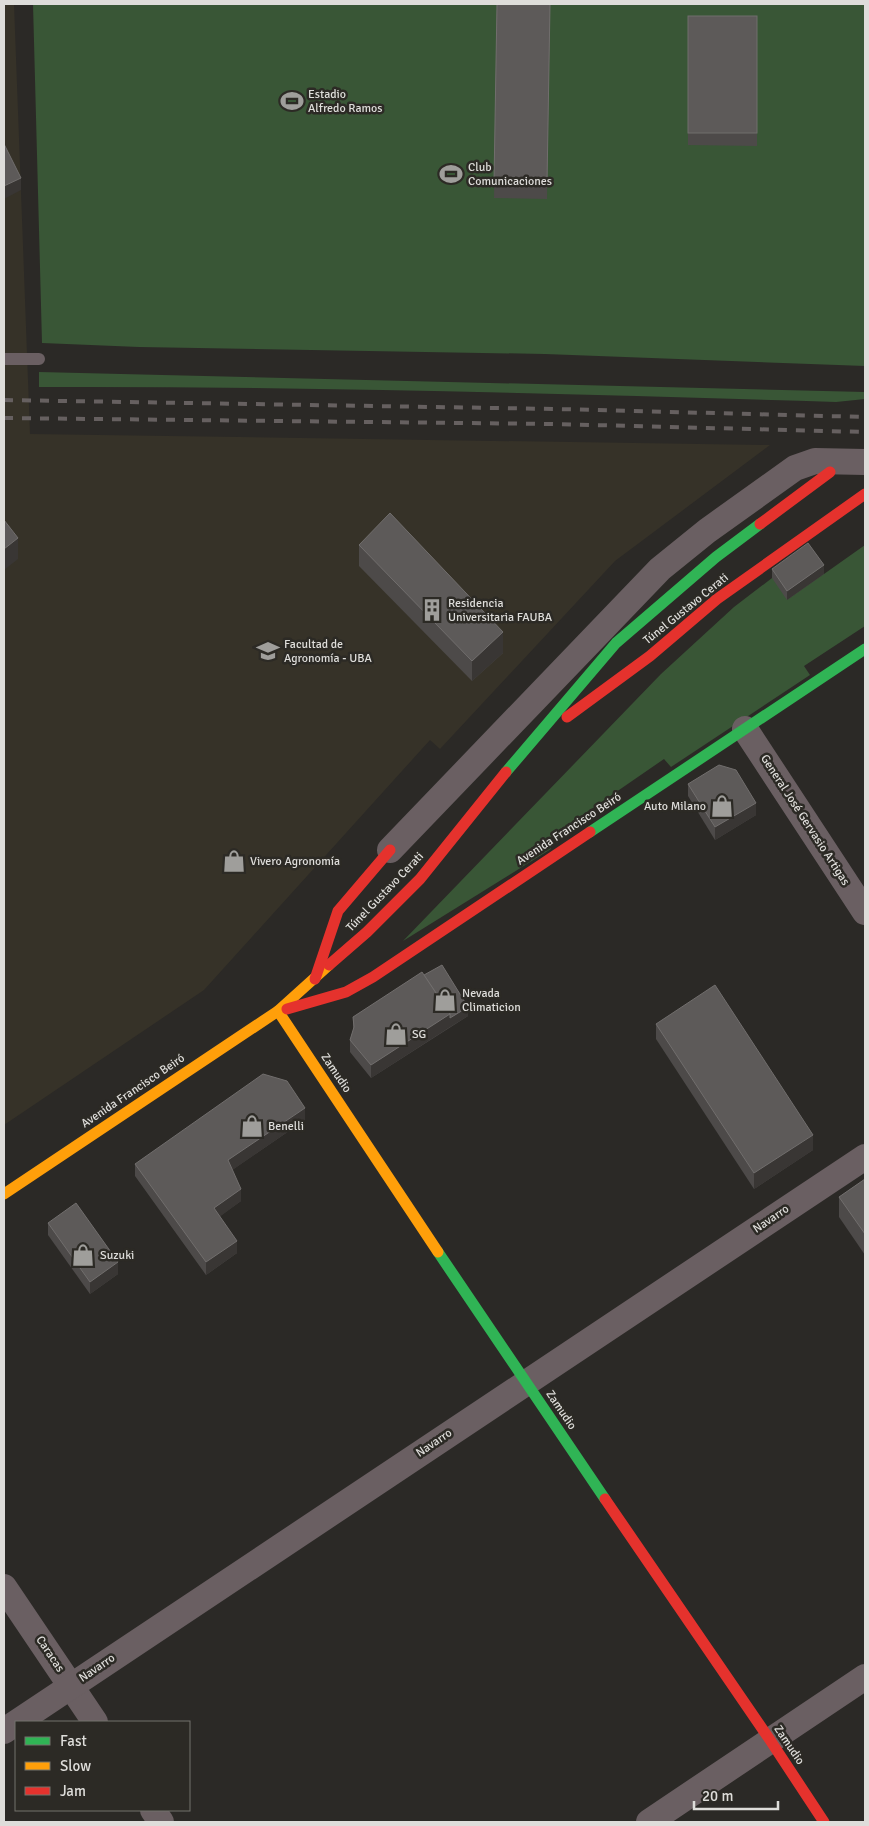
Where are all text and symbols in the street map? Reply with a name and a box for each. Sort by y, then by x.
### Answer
place label: Estadio Alfredo Ramos [308,87,383,116]
sports icon: Estadio Alfredo Ramos [279,88,305,114]
place label: Club Comunicaciones [468,160,552,189]
sports icon: Club Comunicaciones [438,161,464,187]
street label: Túnel Gustavo Cerati [640,570,732,648]
place label: Residencia Universitaria FAUBA [448,596,553,625]
building icon: Residencia Universitaria FAUBA [419,597,445,623]
place label: Facultad de Agronomía - UBA [284,637,372,666]
school or university icon: Facultad de Agronomía - UBA [255,638,281,664]
street label: General José Gervasio Artigas [757,752,853,888]
street label: Avenida Francisco Beiró [514,789,624,869]
shop icon: Auto Milano [709,793,735,819]
place label: Auto Milano [644,799,706,814]
shop icon: Vivero Agronomía [221,848,247,874]
street label: Túnel Gustavo Cerati [343,849,427,935]
place label: Vivero Agronomía [250,854,340,869]
place label: Nevada Climaticion [462,986,521,1015]
shop icon: Nevada Climaticion [432,987,458,1013]
shop icon: SG [383,1021,409,1047]
place label: SG [412,1027,426,1042]
street label: Zamudio [317,1050,355,1096]
street label: Avenida Francisco Beiró [78,1051,188,1131]
shop icon: Benelli [239,1113,265,1139]
place label: Benelli [268,1119,304,1134]
street label: Navarro [750,1201,792,1237]
shop icon: Suzuki [70,1242,96,1268]
place label: Suzuki [100,1248,134,1263]
street label: Zamudio [542,1387,580,1433]
street label: Navarro [413,1425,455,1461]
street label: Caracas [32,1633,68,1675]
street label: Navarro [76,1650,118,1686]
legend [15,1721,190,1811]
street label: Zamudio [770,1722,808,1768]
text: Fast [60,1732,87,1750]
text: Slow [60,1757,91,1775]
scale bar [694,1778,778,1810]
text: Jam [60,1782,86,1800]
text: 20 m [702,1787,733,1805]

